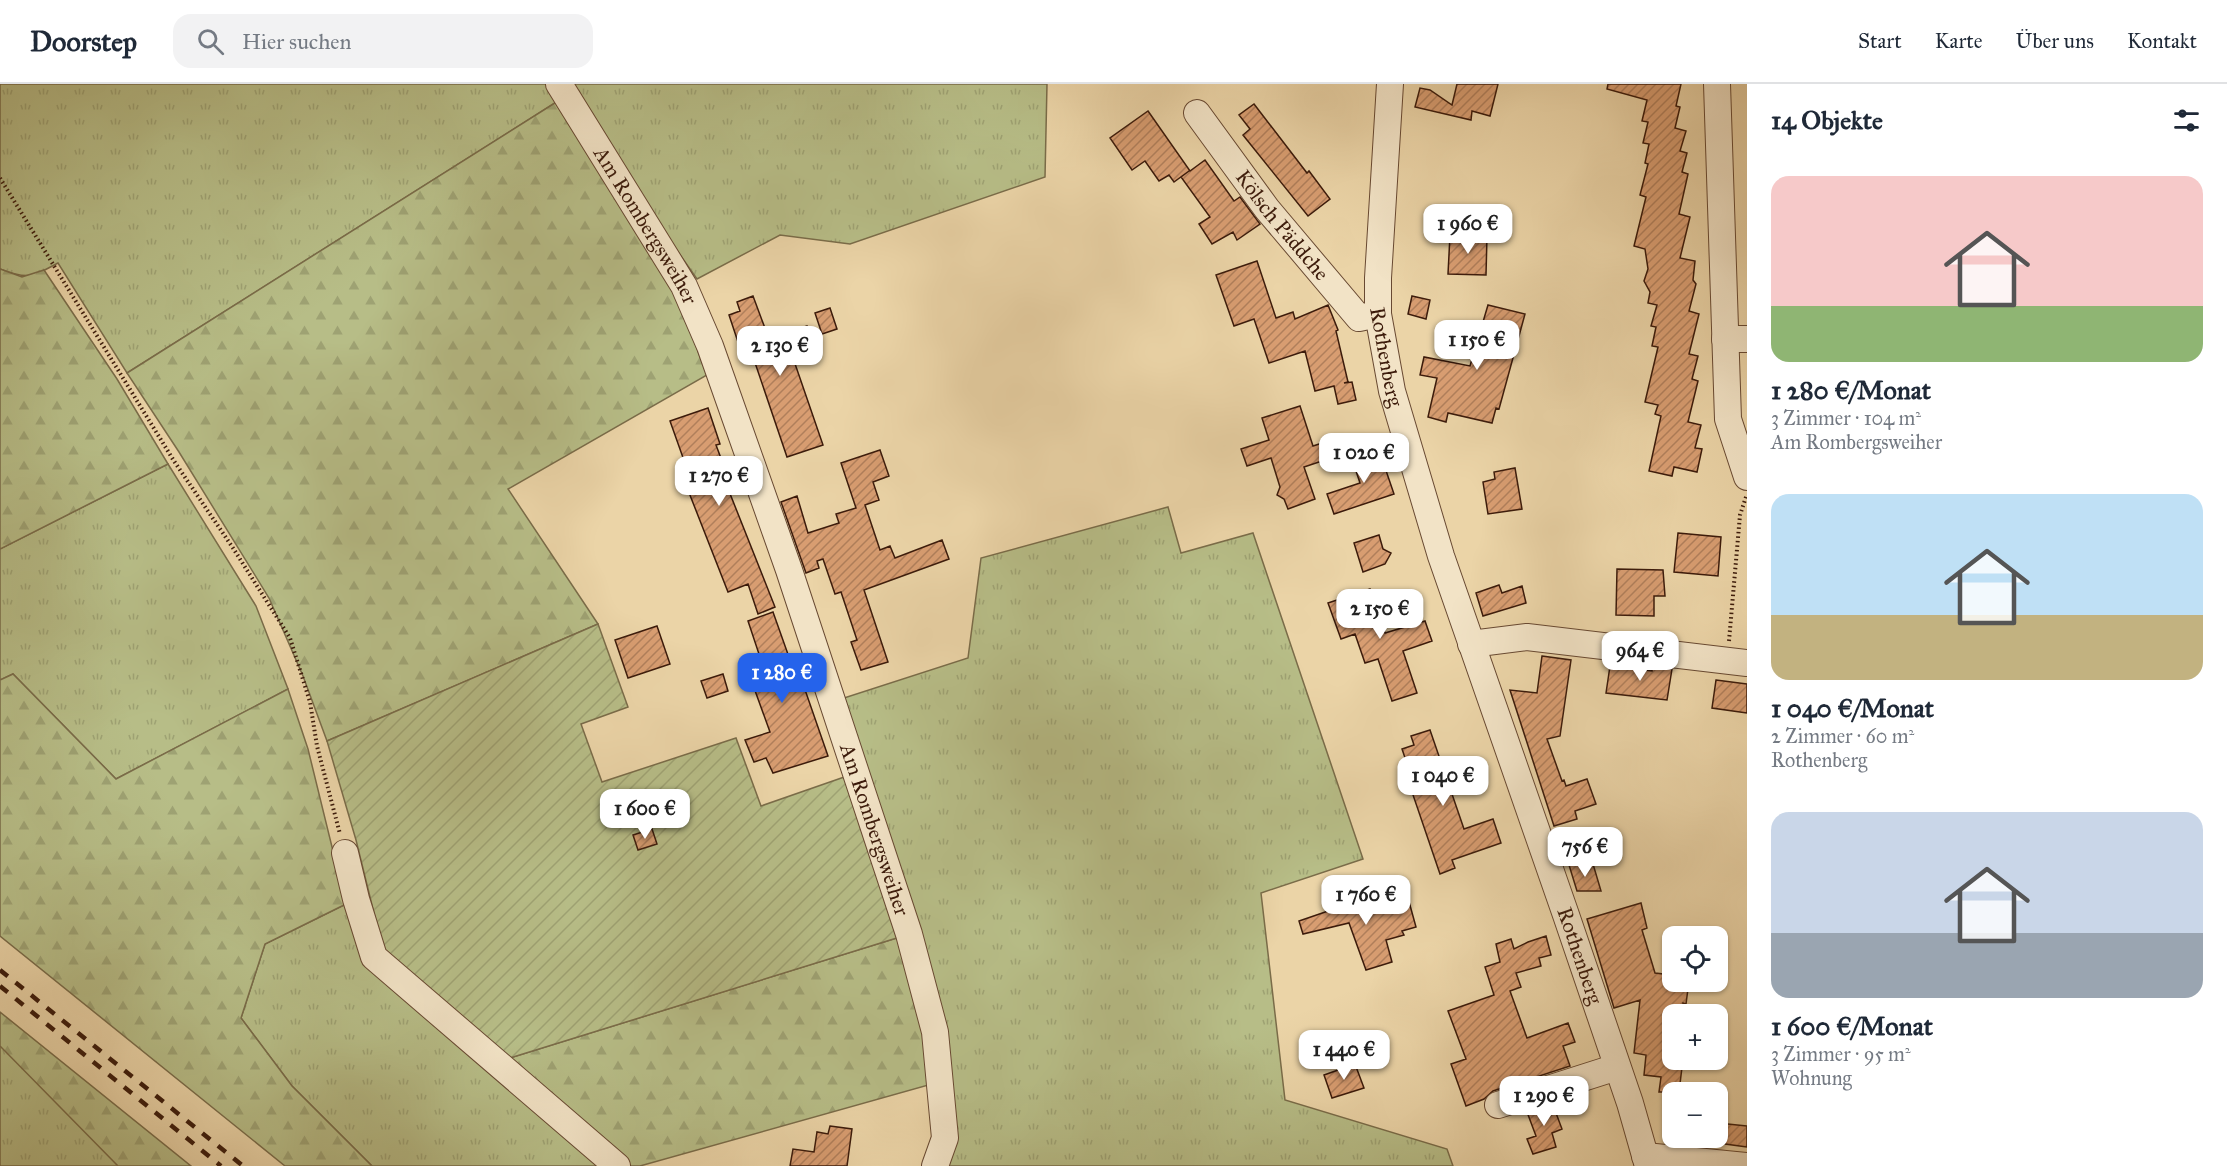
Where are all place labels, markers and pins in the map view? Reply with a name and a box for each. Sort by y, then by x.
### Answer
pin: 1 960 € [1413,204,1523,255]
pin: 1 150 € [1422,320,1532,371]
pin: 2 130 € [725,326,835,377]
pin: 1 020 € [1309,433,1419,484]
pin: 1 270 € [664,456,774,507]
pin: 2 150 € [1325,589,1435,640]
pin: 964 € [1598,631,1682,682]
pin: 1 280 € [727,653,837,704]
pin: 1 040 € [1388,756,1498,807]
pin: 1 600 € [590,789,700,840]
pin: 756 € [1543,827,1627,878]
pin: 1 760 € [1311,875,1421,926]
pin: 1 440 € [1289,1030,1399,1081]
pin: 1 290 € [1489,1076,1599,1127]

